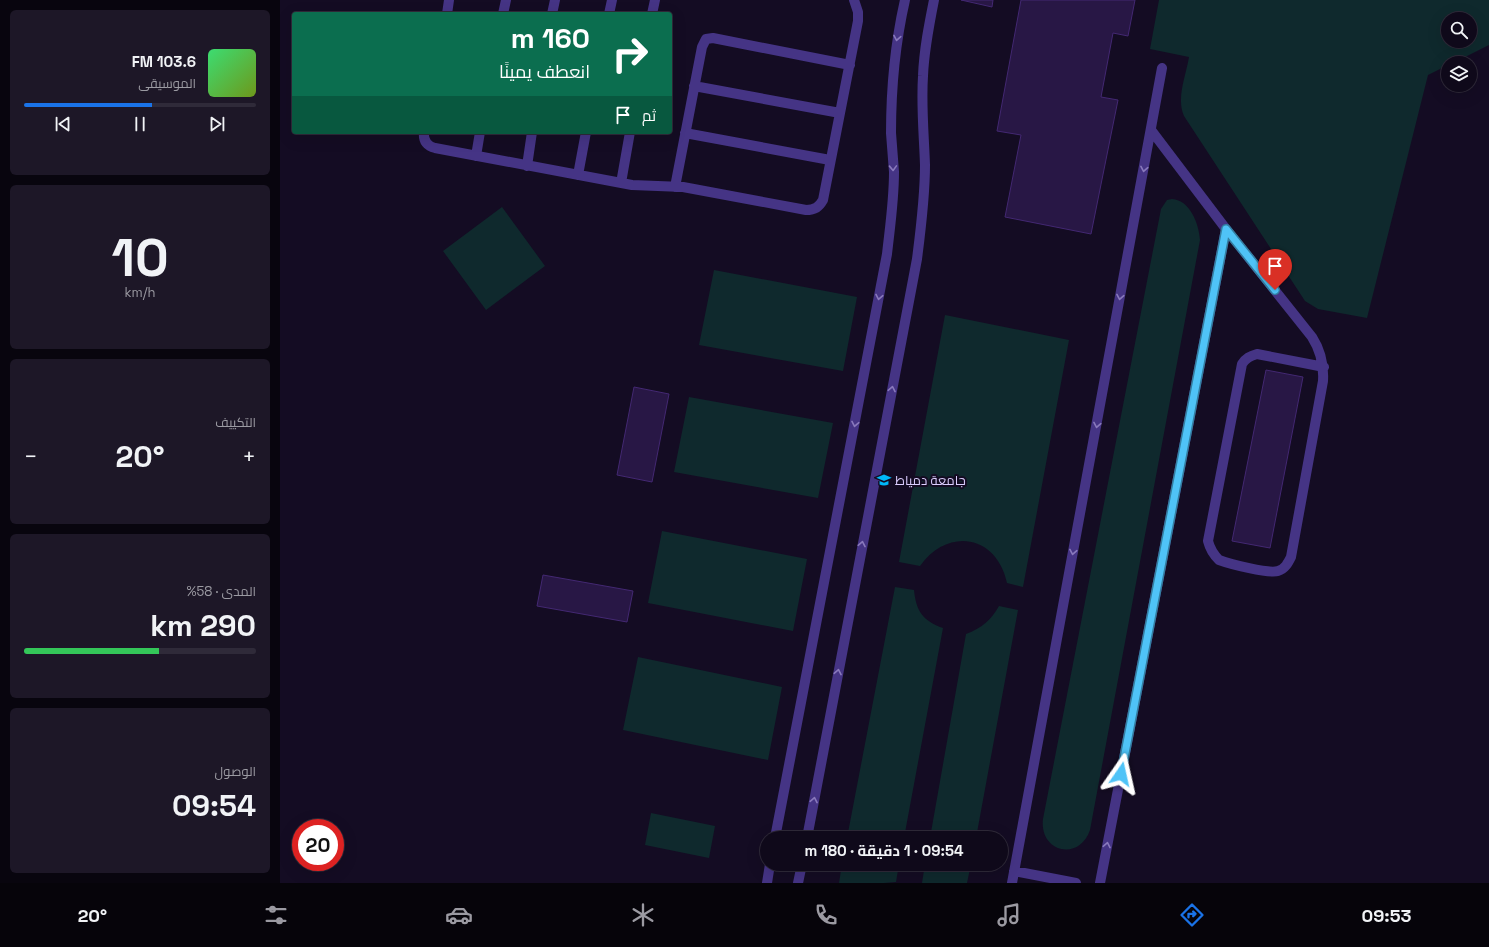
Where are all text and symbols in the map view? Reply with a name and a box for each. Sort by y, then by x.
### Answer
map controls [1441,12,1477,92]
button: search [1441,12,1477,48]
text: 160 m [511,20,590,56]
icon: right [604,28,656,80]
one-way arrow [893,35,902,41]
text: 103.6 FM [132,52,196,71]
button: layers [1441,56,1477,92]
text: انعطف يمينًا [499,60,590,83]
text: الموسيقى [138,75,196,92]
icon: arrive [612,104,634,126]
text: ثم [642,106,656,125]
icon: previous [52,113,74,135]
icon: pause [129,113,151,135]
icon: next [206,113,228,135]
one-way arrow [889,165,897,171]
one-way arrow [1140,166,1148,172]
text: 10 [111,225,169,291]
pin [1258,249,1292,290]
icon: arrive [1264,255,1286,277]
text: km/h [125,284,155,301]
one-way arrow [875,294,884,300]
one-way arrow [1116,294,1125,300]
one-way arrow [887,386,896,392]
text: التكييف [215,414,256,431]
one-way arrow [851,421,859,428]
one-way arrow [1093,421,1101,428]
text: 20° [115,437,165,476]
text: − [24,442,38,470]
text: + [242,442,256,470]
school or university icon: جامعة دمياط [876,472,892,488]
place label: جامعة دمياط [895,472,966,489]
one-way arrow [858,541,866,547]
one-way arrow [1069,549,1078,555]
text: المدى · 58% [186,583,256,600]
text: 290 km [150,606,256,645]
one-way arrow [833,669,842,675]
position arrow [1100,753,1142,795]
text: الوصول [215,763,256,780]
text: 09:54 [172,786,256,825]
one-way arrow [809,797,818,803]
speed limit sign: 20 [292,819,344,871]
text: 09:54 · 1 دقيقة · 180 m [805,841,963,860]
one-way arrow [1103,842,1111,848]
icon: filters [262,901,290,929]
icon: car [445,901,473,929]
icon: climate [629,901,657,929]
icon: phone [812,901,840,929]
icon: music [995,901,1023,929]
icon: directions [1178,901,1206,929]
text: 20° [78,904,107,927]
text: 09:53 [1362,904,1411,927]

